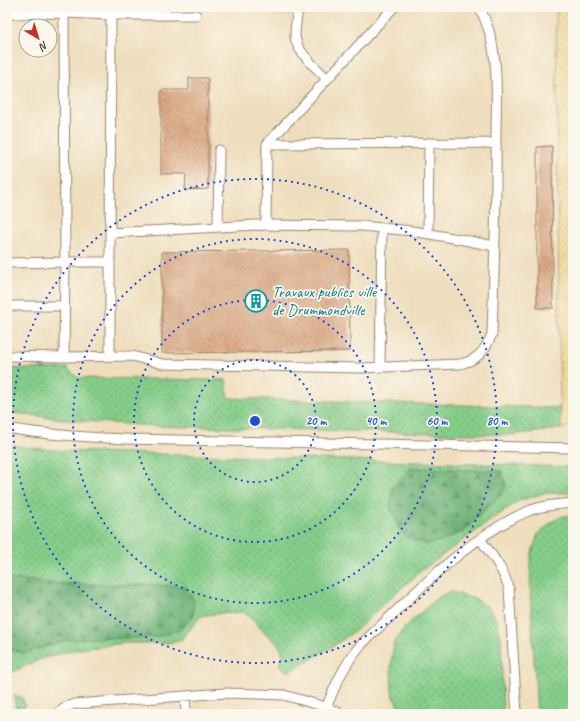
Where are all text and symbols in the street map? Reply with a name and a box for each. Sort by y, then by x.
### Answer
north arrow [18,18,58,58]
text: N [35,38,51,55]
place label: Travaux publics ville de Drummondville [272,282,378,320]
building icon: Travaux publics ville de Drummondville [243,288,269,314]
text: 20 m [306,413,327,429]
text: 40 m [366,413,387,429]
text: 60 m [427,413,449,429]
text: 80 m [487,413,508,429]
centre of rings [248,414,262,428]

